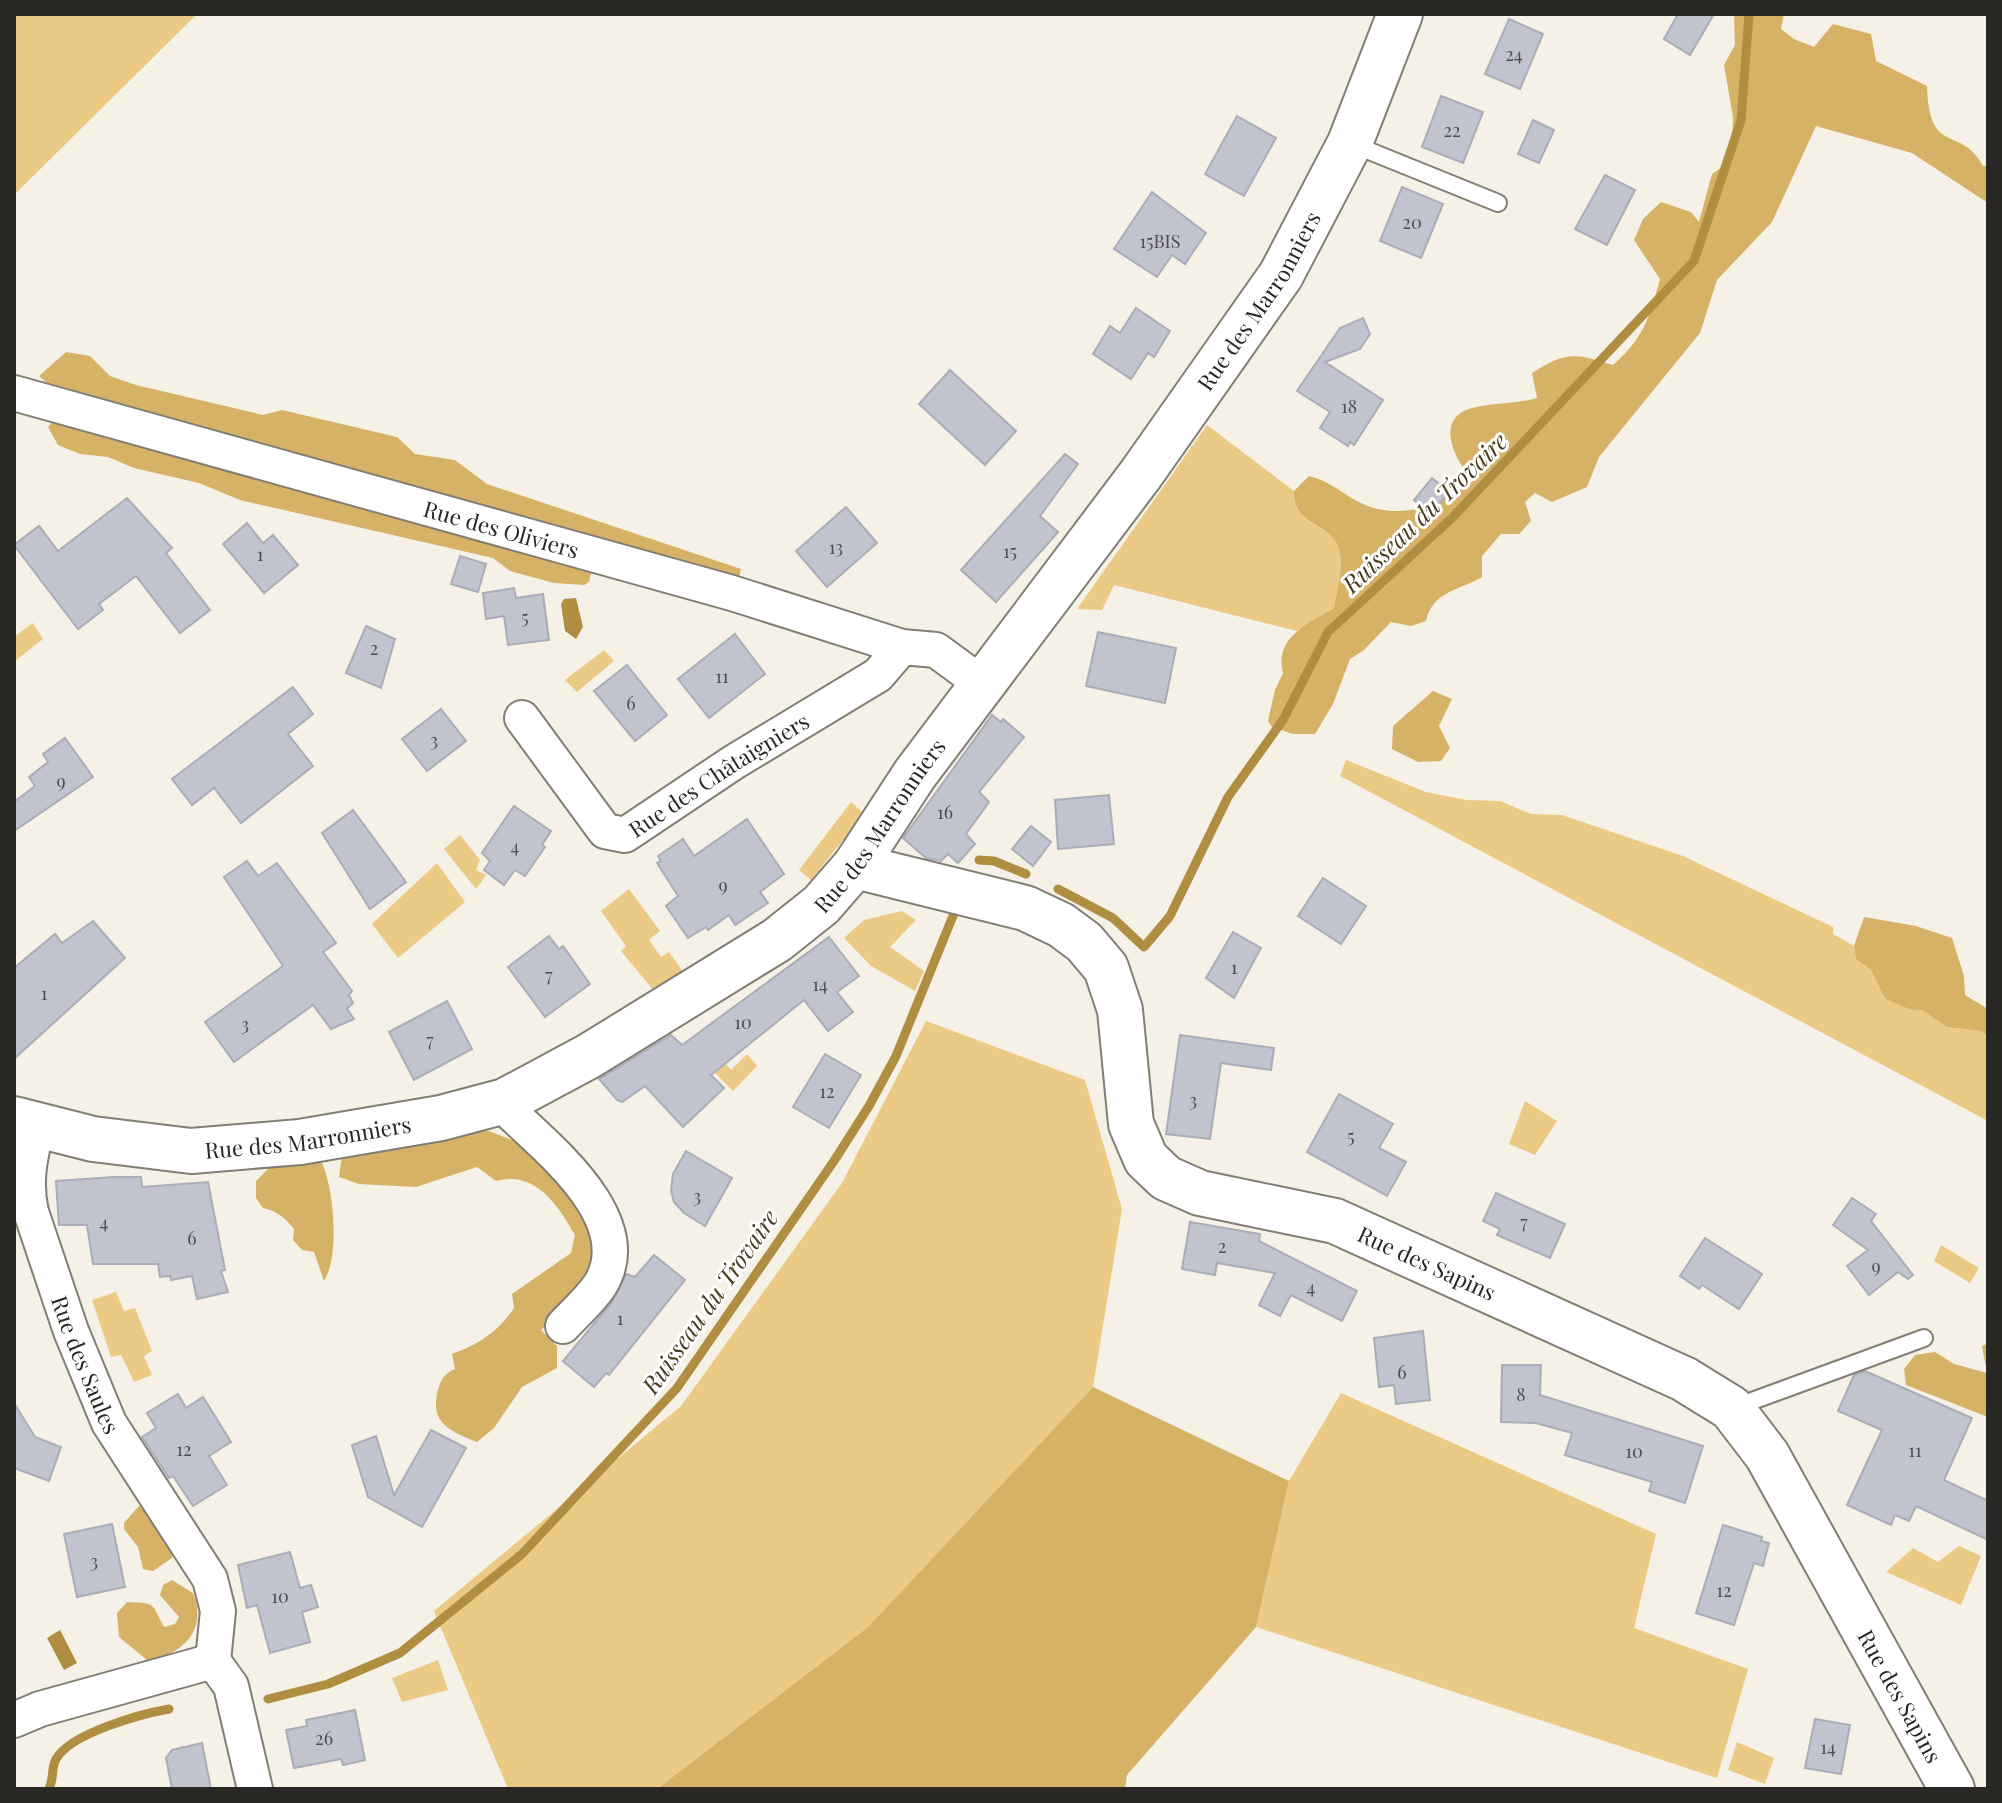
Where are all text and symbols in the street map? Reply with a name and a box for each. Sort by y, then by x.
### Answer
house number: 24 [1505,42,1523,66]
house number: 22 [1443,118,1461,142]
street label: Rue des Marronniers [1190,206,1327,396]
house number: 20 [1402,210,1422,234]
house number: 15BIS [1140,229,1180,253]
house number: 18 [1341,394,1357,418]
water label: Ruisseau du Trovaire [1334,425,1513,600]
street label: Rue des Oliviers [420,493,582,565]
house number: 13 [829,535,843,559]
house number: 15 [1003,539,1017,563]
house number: 1 [257,542,264,566]
house number: 5 [521,605,529,629]
house number: 2 [370,636,378,660]
house number: 11 [715,664,729,688]
house number: 6 [626,691,636,715]
street label: Rue des Châtaigniers [622,705,814,844]
house number: 3 [430,728,438,752]
street label: Rue des Marronniers [806,732,952,919]
house number: 9 [56,769,66,793]
house number: 16 [937,800,953,824]
house number: 4 [511,834,520,858]
house number: 9 [718,873,728,897]
house number: 1 [1231,955,1238,979]
house number: 7 [545,963,553,987]
house number: 14 [812,972,828,996]
house number: 1 [41,981,48,1005]
house number: 10 [734,1010,752,1034]
house number: 3 [241,1012,249,1036]
house number: 7 [426,1028,434,1052]
house number: 12 [819,1079,835,1103]
house number: 3 [1189,1088,1197,1112]
street label: Rue des Marronniers [204,1108,413,1165]
house number: 5 [1347,1124,1355,1148]
house number: 3 [693,1184,701,1208]
water label: Ruisseau du Trovaire [633,1203,785,1400]
house number: 4 [100,1210,109,1234]
house number: 7 [1520,1210,1528,1234]
street label: Rue des Sapins [1353,1218,1501,1307]
house number: 6 [187,1226,197,1250]
house number: 2 [1218,1234,1226,1258]
house number: 9 [1871,1254,1881,1278]
house number: 4 [1307,1275,1316,1299]
street label: Rue des Saules [45,1292,127,1439]
house number: 1 [617,1306,624,1330]
house number: 6 [1397,1360,1407,1384]
house number: 8 [1516,1382,1526,1406]
house number: 12 [176,1437,192,1461]
house number: 11 [1908,1438,1922,1462]
house number: 10 [1625,1439,1643,1463]
house number: 3 [90,1549,98,1573]
house number: 12 [1716,1578,1732,1602]
house number: 10 [271,1584,289,1608]
street label: Rue des Sapins [1851,1624,1949,1768]
house number: 26 [315,1726,333,1750]
house number: 14 [1820,1735,1836,1759]

